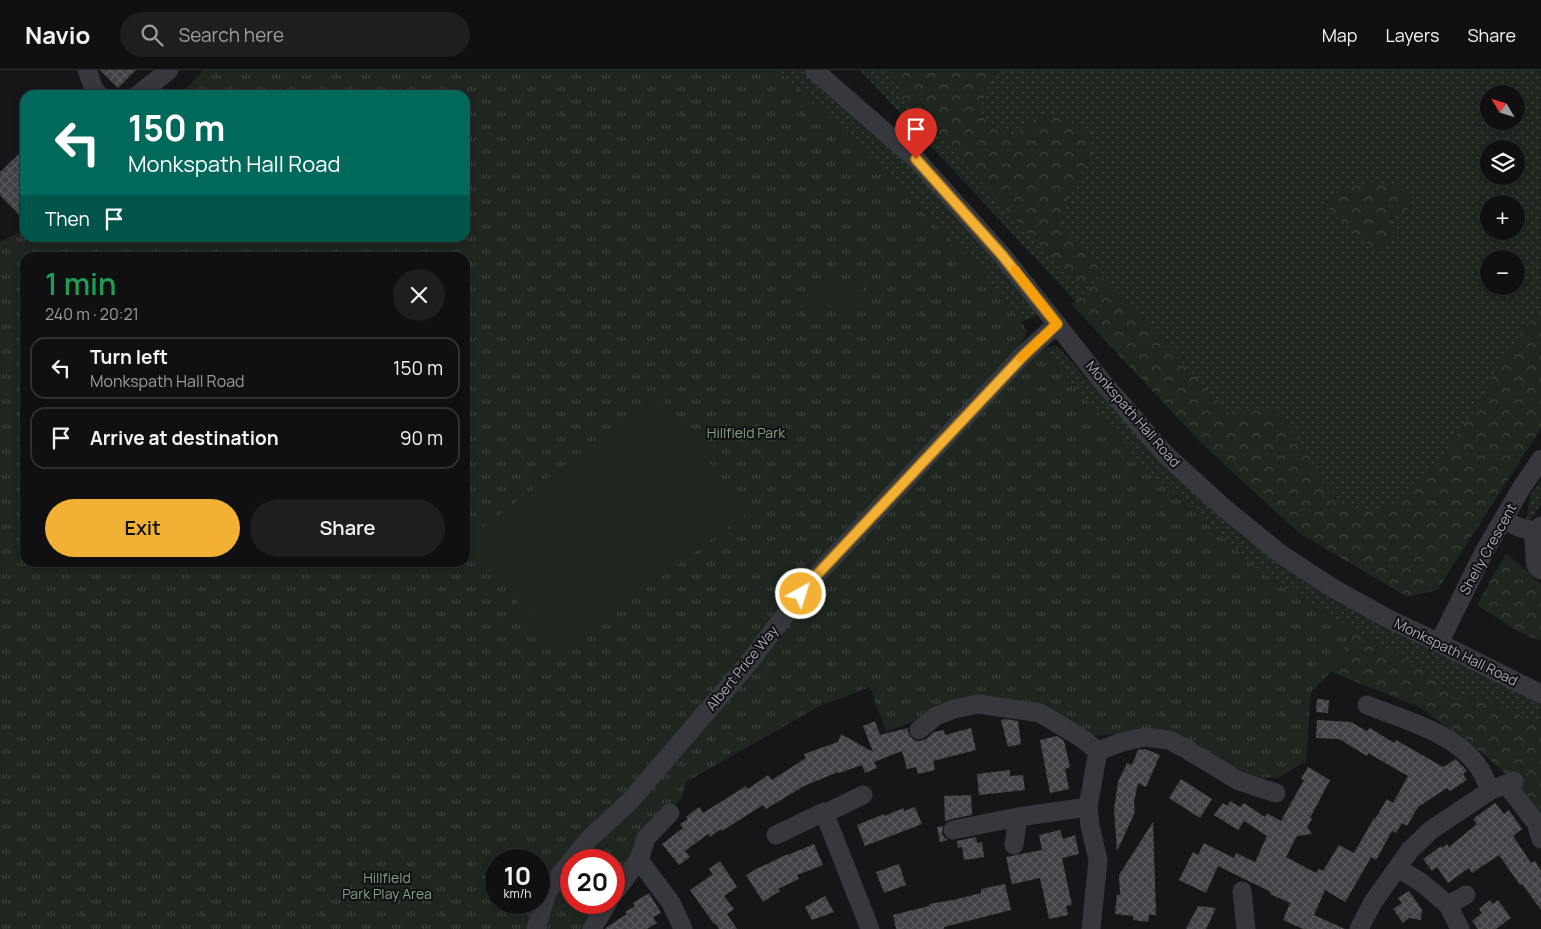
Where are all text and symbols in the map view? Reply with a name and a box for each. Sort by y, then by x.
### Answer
search box [120,12,470,57]
text: Navio [25,18,90,51]
icon: search [138,21,166,49]
text: Search here [178,22,284,48]
text: Map [1322,23,1357,47]
text: Layers [1385,23,1439,47]
text: Share [1467,23,1516,47]
north arrow [1480,85,1525,130]
map controls [1480,85,1525,295]
text: 150 m [128,104,225,152]
pin [895,108,937,159]
icon: left [45,110,110,175]
icon: arrive [902,115,930,143]
button: layers [1480,140,1525,185]
text: Monkspath Hall Road [128,149,340,179]
button: + [1480,195,1525,240]
icon: arrive [100,205,128,233]
text: Then [45,206,90,232]
button: − [1480,250,1525,295]
text: 1 min [45,263,117,304]
button: close [393,269,445,321]
text: 240 m · 20:21 [45,303,139,325]
text: Turn left [90,344,168,370]
icon: left [47,354,75,382]
text: 150 m [393,355,443,381]
street label: Monkspath Hall Road [1082,356,1185,471]
text: Monkspath Hall Road [90,370,245,392]
park label: Hillfield Park [707,423,786,442]
icon: arrive [47,424,75,452]
text: Arrive at destination [90,425,279,451]
text: 90 m [400,425,443,451]
button: Exit [45,499,240,557]
button: Share [250,499,445,557]
street label: Shelly Crescent [1455,499,1521,598]
position arrow [774,567,826,619]
street label: Monkspath Hall Road [1391,613,1521,690]
street label: Albert Price Way [701,621,782,714]
speed limit sign: 20 [560,849,625,914]
text: 10 [504,858,531,893]
park label: Hillfield Park Play Area [342,868,432,903]
text: km/h [504,885,531,902]

